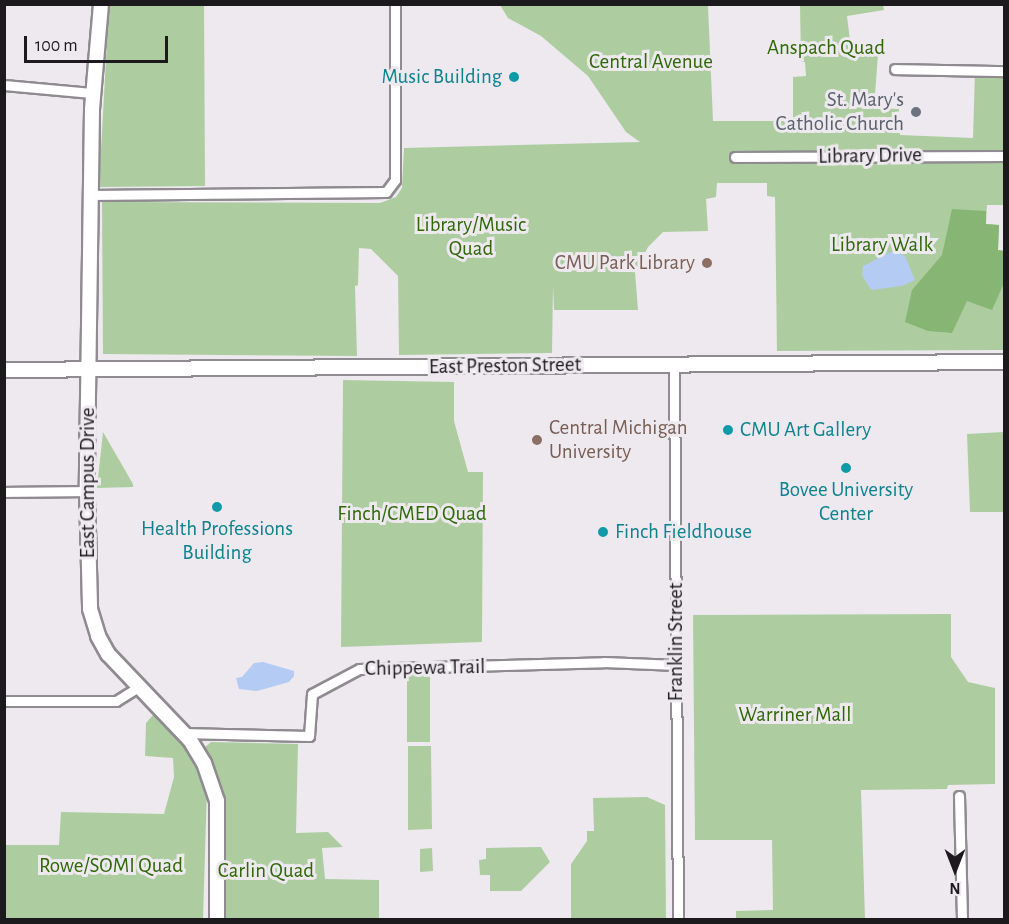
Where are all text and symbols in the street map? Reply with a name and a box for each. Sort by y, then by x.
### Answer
scale bar [27,24,171,62]
park label: Anspach Quad [767,35,885,61]
text: 100 m [35,37,78,55]
park label: Central Avenue [589,49,713,75]
place label: Music Building [381,64,502,90]
marker: Music Building [507,70,521,84]
place label: St. Mary's Catholic Church [776,87,904,137]
marker: St. Mary's Catholic Church [909,105,923,119]
street label: Library Drive [818,142,922,170]
park label: Library/Music Quad [416,212,526,262]
park label: Library Walk [831,232,933,258]
place label: CMU Park Library [555,250,695,276]
marker: CMU Park Library [700,256,714,270]
street label: East Preston Street [429,352,581,380]
street label: East Campus Drive [75,408,101,558]
place label: Central Michigan University [549,415,688,465]
place label: CMU Art Gallery [740,417,871,443]
marker: CMU Art Gallery [721,423,735,437]
marker: Central Michigan University [530,433,544,447]
marker: Bovee University Center [839,461,853,475]
place label: Bovee University Center [779,477,913,527]
marker: Health Professions Building [210,500,224,514]
park label: Finch/CMED Quad [337,501,487,527]
place label: Health Professions Building [141,516,293,566]
place label: Finch Fieldhouse [615,519,752,545]
marker: Finch Fieldhouse [596,525,610,539]
street label: Franklin Street [663,583,689,701]
street label: Chippewa Trail [365,654,485,682]
park label: Warriner Mall [739,702,851,728]
north arrow [925,840,985,900]
park label: Rowe/SOMI Quad [39,853,183,879]
park label: Carlin Quad [218,858,314,884]
text: N [949,880,961,896]

